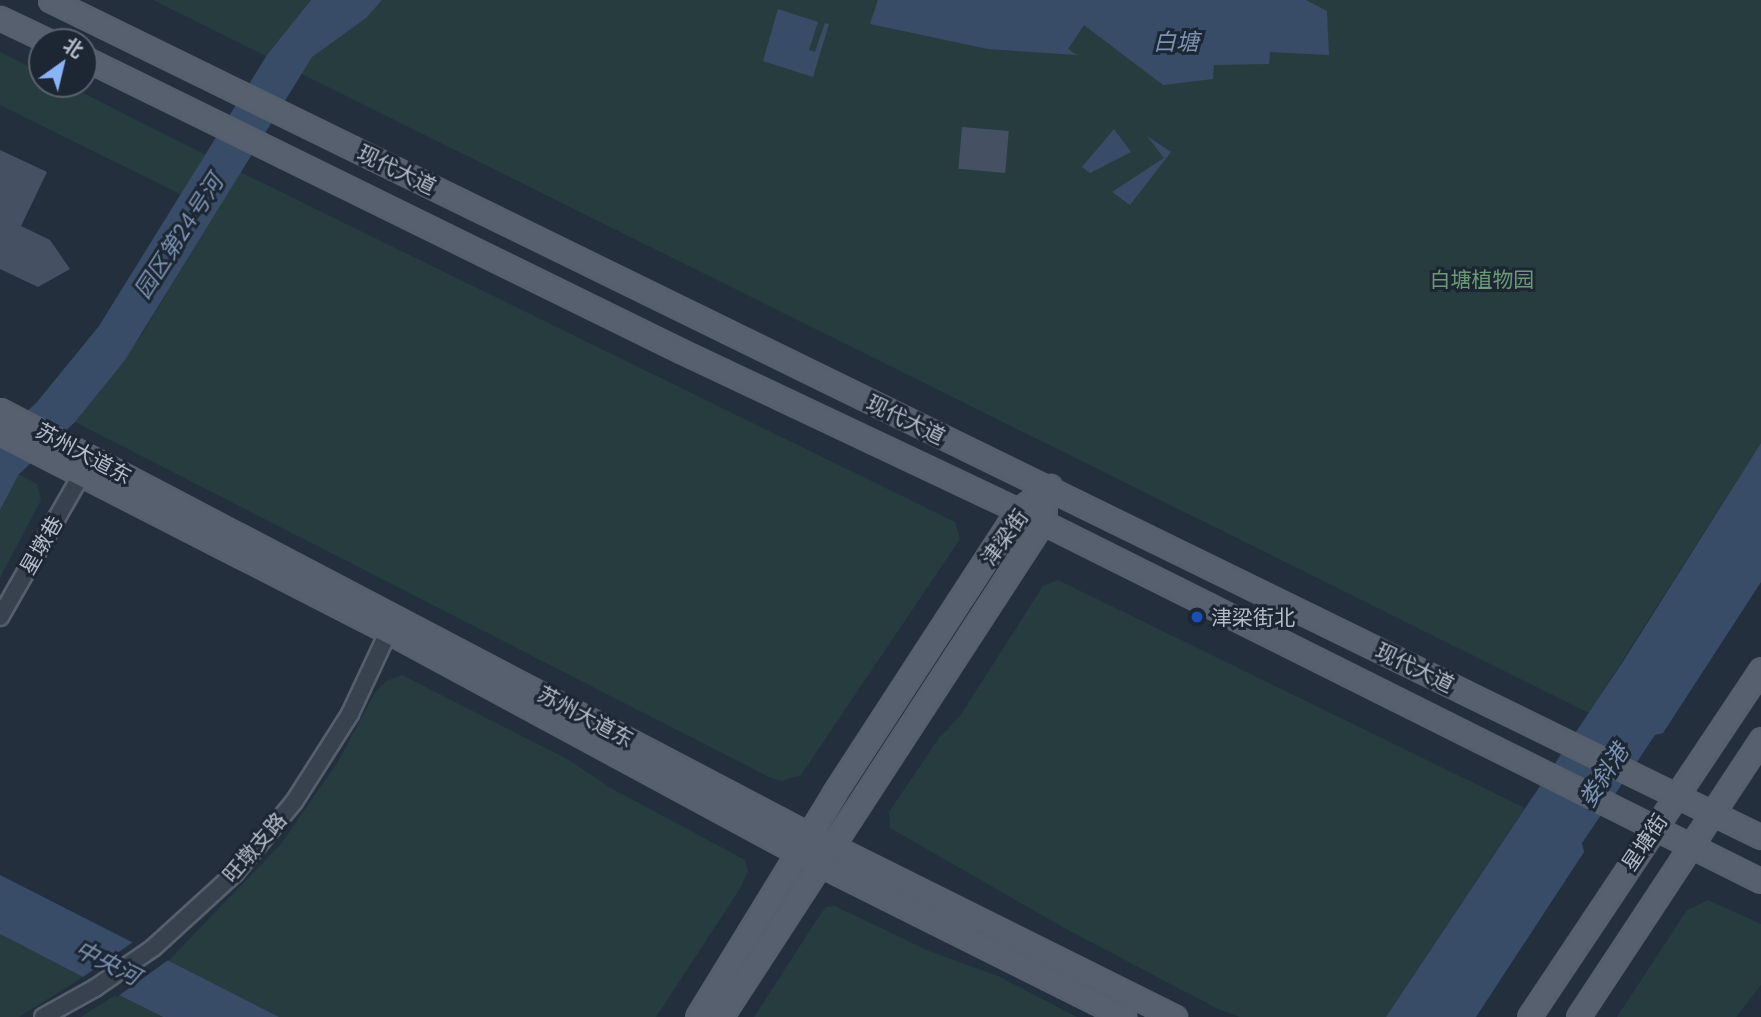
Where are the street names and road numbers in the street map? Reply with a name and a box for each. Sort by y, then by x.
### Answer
street label: 现代大道 [354,139,440,199]
street label: 现代大道 [863,389,949,449]
street label: 苏州大道东 [32,417,136,489]
street label: 津梁街 [975,504,1033,570]
street label: 星墩巷 [14,511,68,579]
street label: 现代大道 [1372,637,1458,697]
street label: 苏州大道东 [534,680,638,752]
street label: 旺墩支路 [217,807,291,887]
street label: 星塘街 [1616,809,1672,875]

